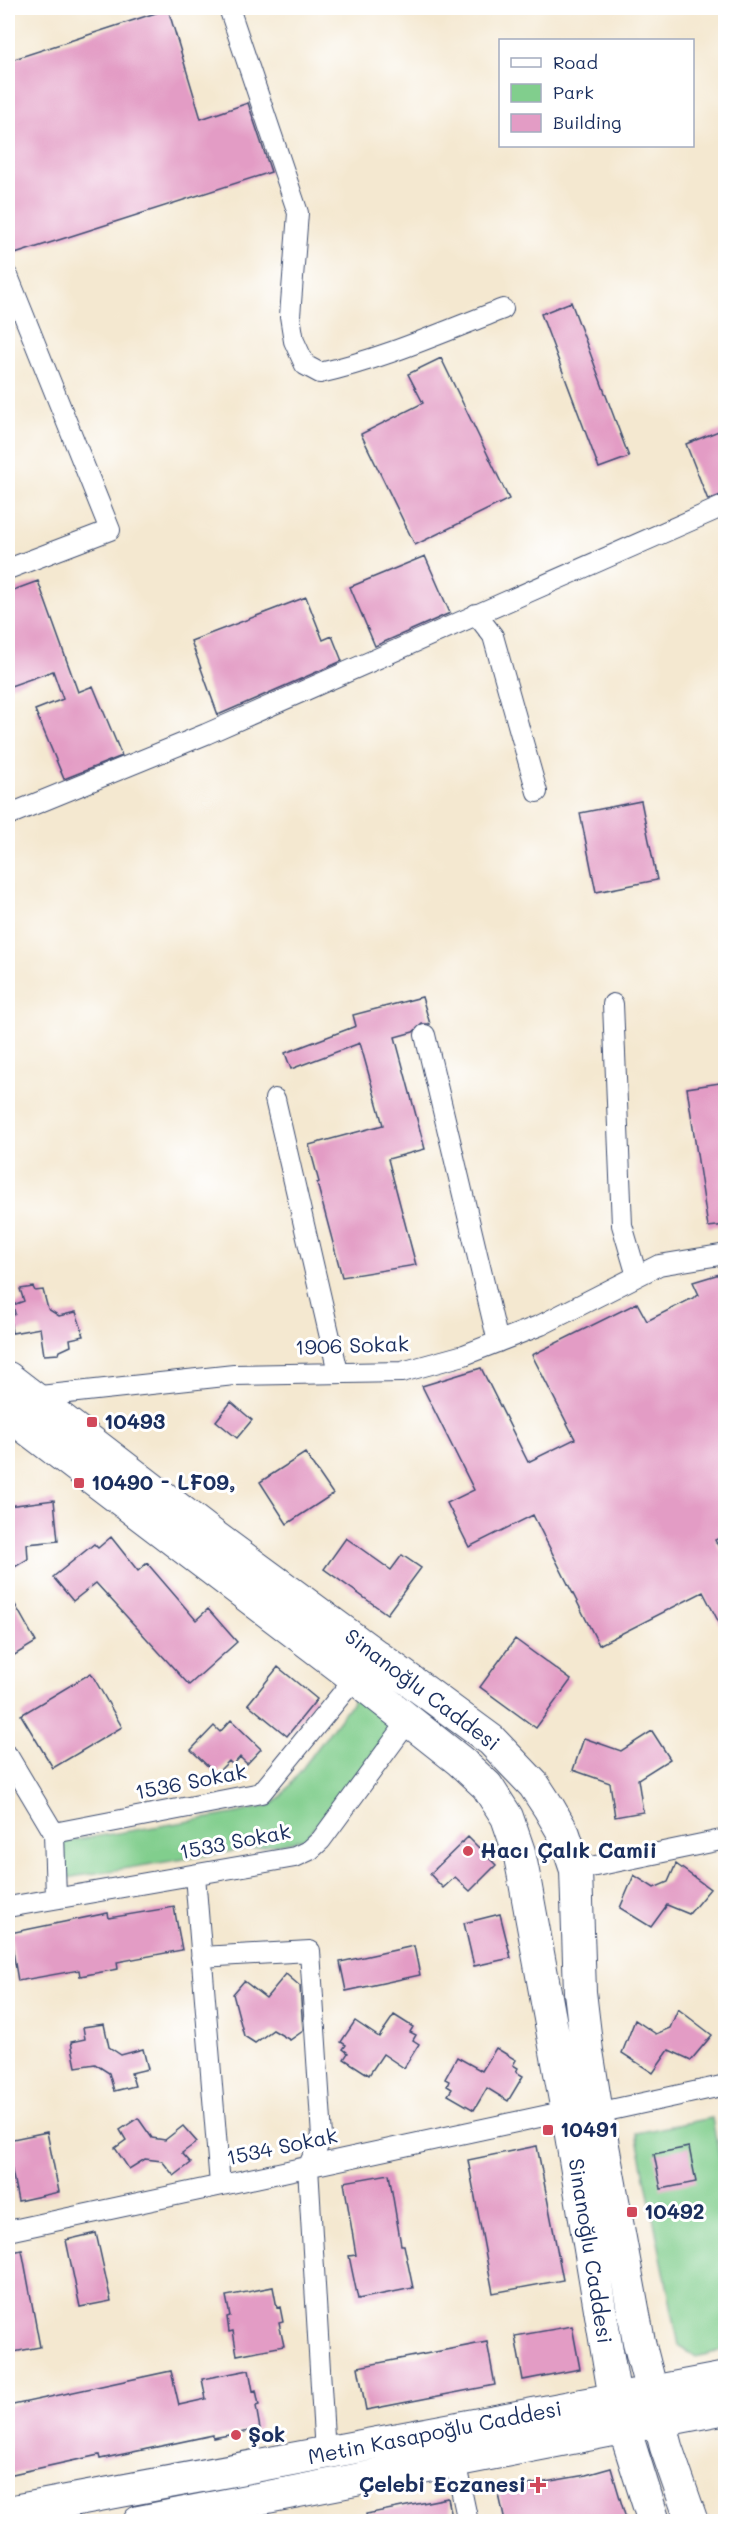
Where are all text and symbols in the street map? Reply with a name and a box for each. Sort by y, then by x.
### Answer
legend [499,39,694,147]
text: Road [553,50,598,74]
text: Park [553,80,594,104]
text: Building [553,110,621,134]
street label: 1906 Sokak [295,1329,409,1360]
place label: 10493 [104,1407,165,1434]
marker: 10493 [85,1415,99,1429]
place label: 10490 - LF09, [91,1468,235,1495]
marker: 10490 - LF09, [72,1476,86,1490]
street label: Si̇nanoğlu Caddesi [340,1622,506,1756]
street label: 1536 Sokak [133,1756,249,1805]
street label: 1533 Sokak [177,1817,293,1865]
place label: Hacı Çalık Camii [480,1836,657,1863]
marker: Hacı Çalık Camii [461,1844,475,1858]
place label: 10491 [560,2115,618,2142]
street label: 1534 Sokak [224,2121,340,2170]
marker: 10491 [541,2123,555,2137]
street label: Si̇nanoğlu Caddesi [564,2156,619,2345]
place label: 10492 [644,2197,704,2224]
marker: 10492 [625,2205,639,2219]
street label: Metin Kasapoğlu Caddesi [305,2394,564,2469]
place label: Şok [248,2420,285,2447]
marker: Şok [229,2428,243,2442]
place label: Çelebi Eczanesi [359,2470,526,2497]
marker: Çelebi Eczanesi [531,2478,545,2492]

